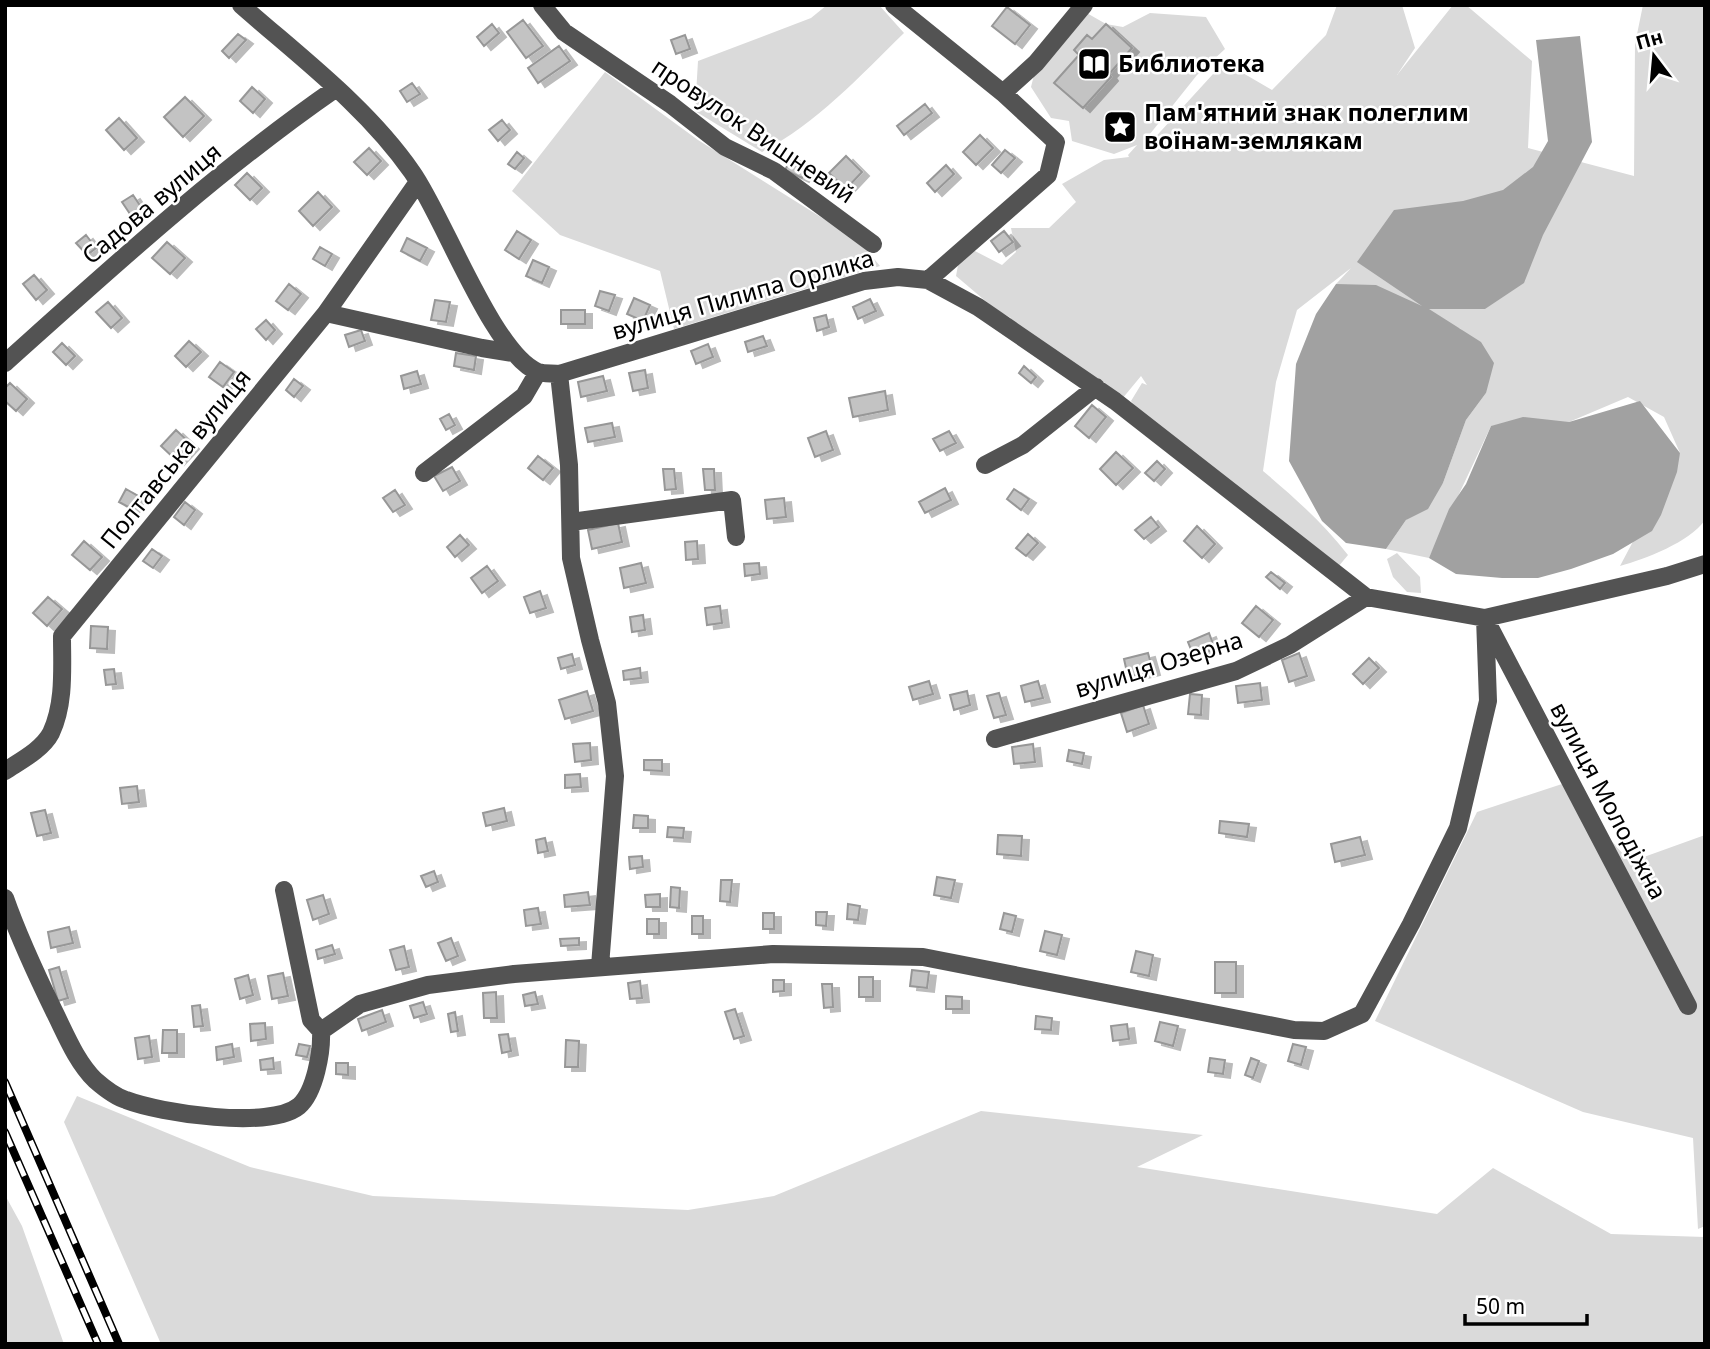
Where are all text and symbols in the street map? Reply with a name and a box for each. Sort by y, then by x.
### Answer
north arrow [1619,21,1689,91]
text: Пн [1633,23,1666,56]
library icon: Библиотека [1075,45,1113,83]
place label: Библиотека [1118,46,1265,79]
street label: провулок Вишневий [646,49,862,210]
place label: Пам'ятний знак полеглим воїнам-землякам [1144,95,1469,156]
place icon: Пам'ятний знак полеглим воїнам-землякам [1101,108,1139,146]
street label: Садова вулиця [74,135,228,271]
street label: вулиця Пилипа Орлика [608,240,877,347]
street label: Полтавська вулиця [92,361,258,555]
street label: вулиця Озерна [1071,622,1247,705]
street label: вулиця Молодіжна [1543,696,1675,905]
scale bar [1465,1282,1588,1326]
text: 50 m [1476,1292,1525,1320]

